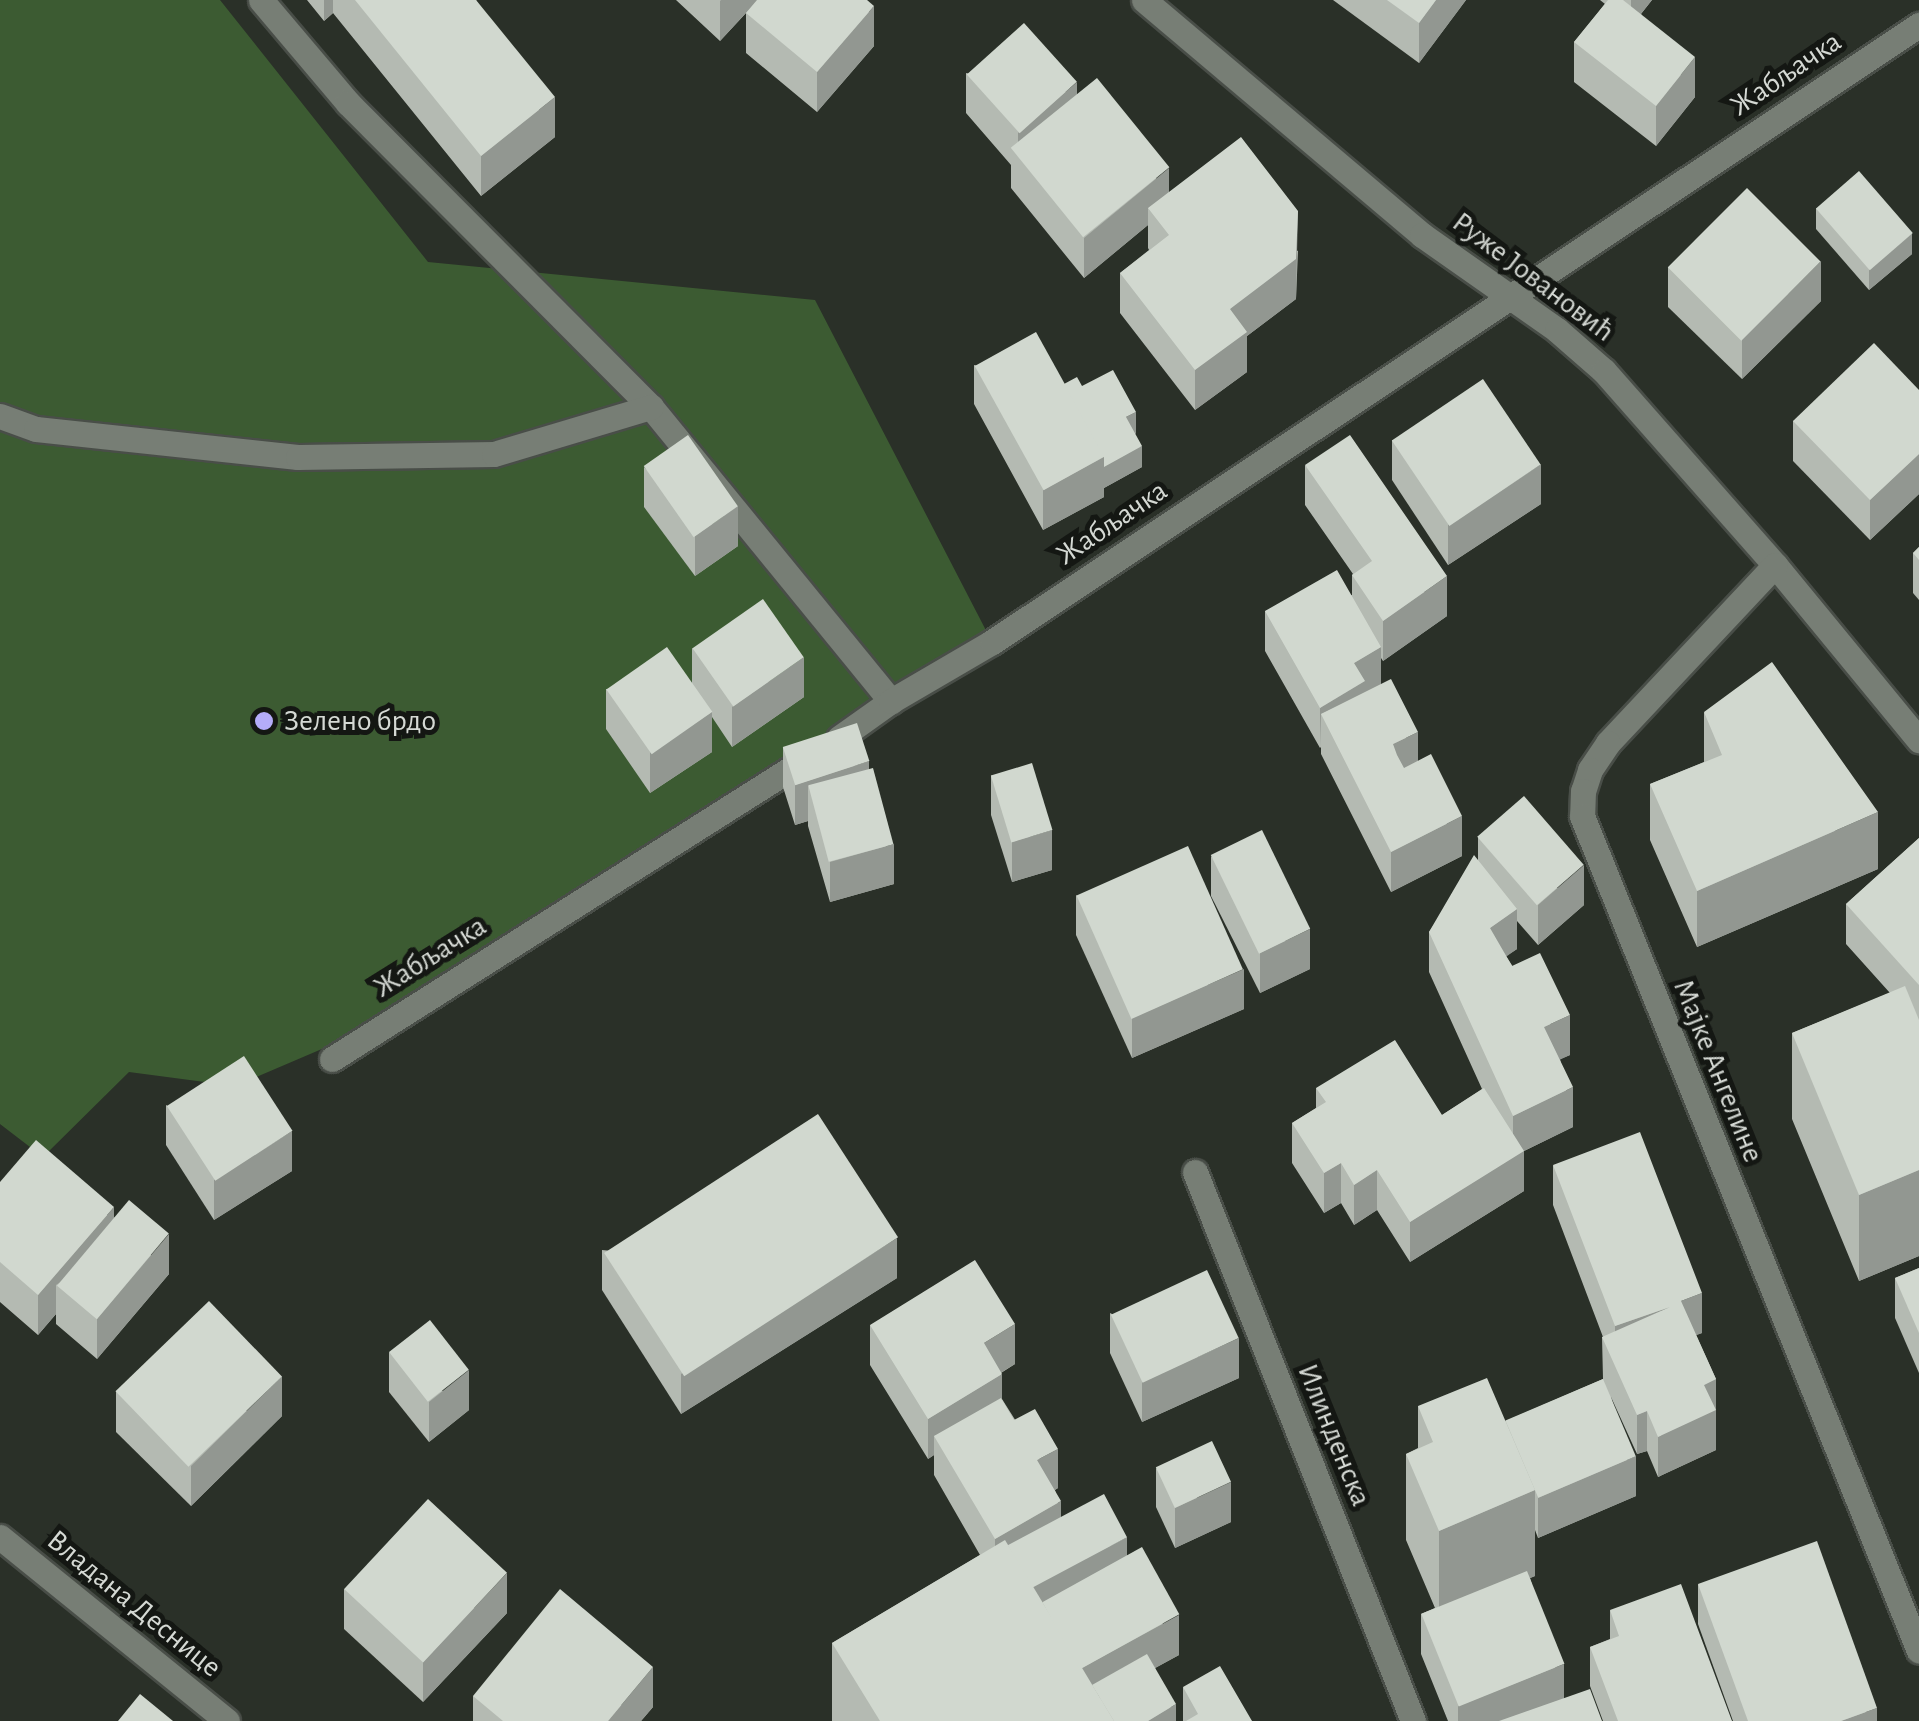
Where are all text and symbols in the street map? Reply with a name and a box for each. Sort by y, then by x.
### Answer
street label: Жабљачка [1724,24,1848,124]
street label: Руже Јовановић [1445,204,1621,350]
street label: Жабљачка [1050,473,1174,573]
place label: Зелено брдо [284,703,436,739]
marker: Зелено брдо [253,710,275,732]
street label: Жабљачка [367,908,493,1006]
street label: Мајке Ангелине [1665,974,1771,1168]
street label: Илинденска [1289,1359,1379,1511]
street label: Владана Деснице [39,1523,229,1685]

